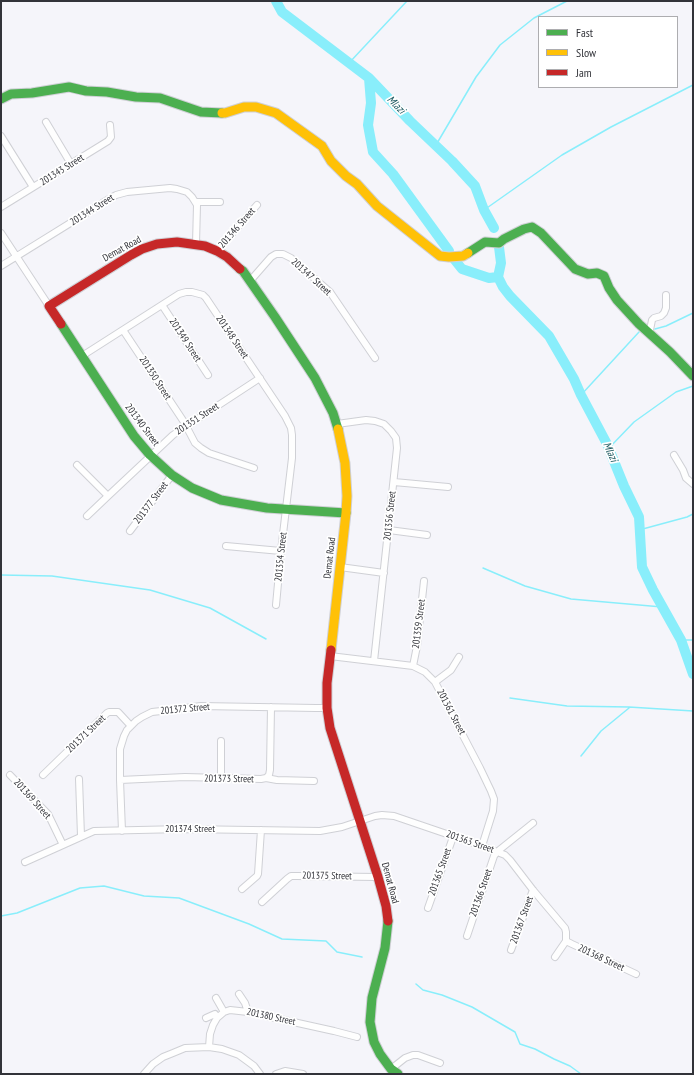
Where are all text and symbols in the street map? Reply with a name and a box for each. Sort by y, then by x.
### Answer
legend [538,16,678,88]
text: Fast [576,25,593,40]
text: Slow [576,45,596,60]
text: Jam [576,65,592,80]
water label: Mlazi [384,93,408,117]
street label: 201343 Street [38,152,86,188]
street label: 201344 Street [68,192,116,228]
street label: 201346 Street [216,205,258,251]
street label: Demat Road [101,234,143,264]
street label: 201347 Street [288,256,334,298]
street label: 201348 Street [213,313,251,361]
street label: 201349 Street [166,316,204,364]
street label: 201350 Street [136,354,174,402]
street label: 201351 Street [173,400,221,438]
street label: 201340 Street [122,401,162,449]
water label: Mlazi [600,440,620,464]
street label: 201377 Street [131,479,171,527]
street label: 201356 Street [381,491,399,541]
street label: 201354 Street [272,532,290,582]
street label: Demat Road [321,537,339,579]
street label: 201359 Street [410,599,428,649]
street label: 201361 Street [434,687,468,737]
street label: 201372 Street [160,701,210,717]
street label: 201371 Street [64,712,108,756]
street label: 201373 Street [204,773,254,785]
street label: 201369 Street [11,776,53,822]
street label: 201374 Street [165,823,215,835]
street label: 201363 Street [444,828,496,856]
street label: 201365 Street [426,847,454,897]
street label: Demat Road [379,861,401,905]
street label: 201366 Street [467,867,495,919]
street label: 201375 Street [302,870,352,882]
street label: 201367 Street [508,895,536,945]
street label: 201368 Street [576,942,626,974]
street label: 201380 Street [245,1006,297,1028]

